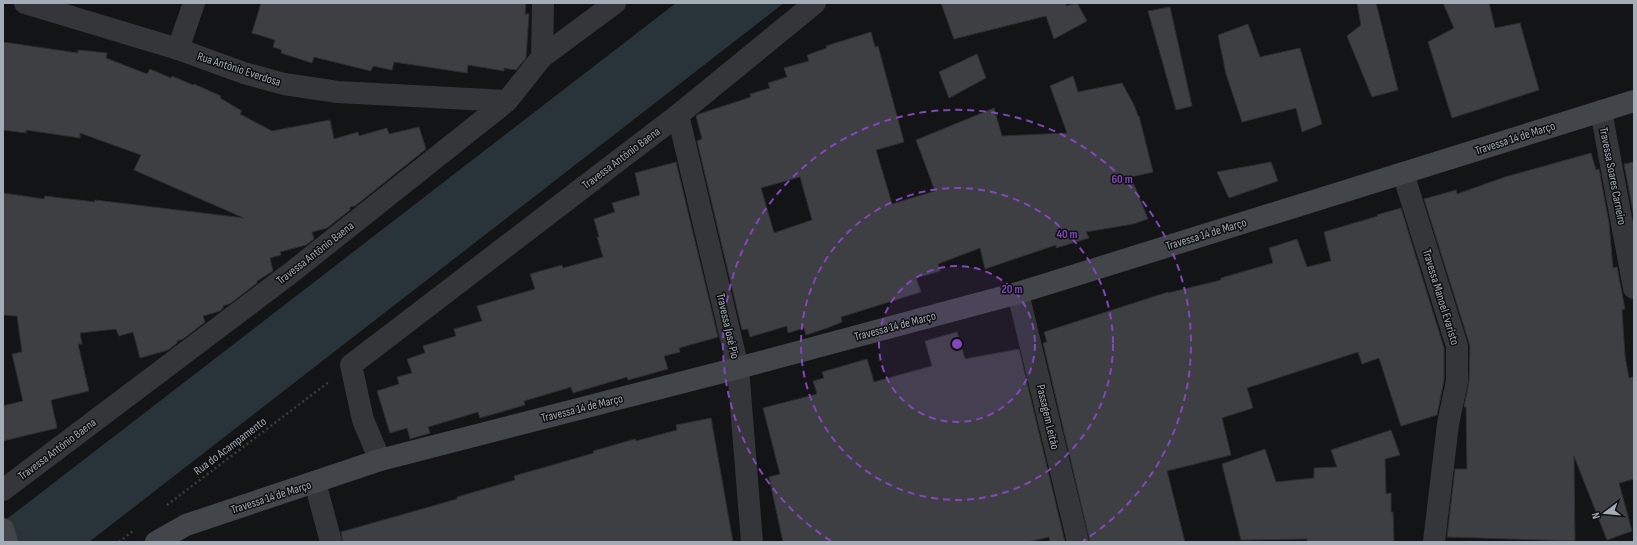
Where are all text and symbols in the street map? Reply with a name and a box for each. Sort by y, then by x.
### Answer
street label: Rua Antônio Everdosa [195,49,283,90]
street label: Travessa 14 de Março [1473,118,1557,159]
street label: Travessa Antônio Baena [579,124,664,193]
street label: Travessa Soares Carneiro [1596,126,1629,226]
text: 60 m [1111,172,1133,187]
street label: Travessa 14 de Março [1164,215,1248,254]
street label: Travessa Antônio Baena [274,218,357,288]
text: 40 m [1056,227,1078,242]
street label: Travessa Manoel Evaristo [1419,247,1462,347]
text: 20 m [1002,282,1022,297]
street label: Travessa José Pio [713,292,742,360]
street label: Travessa 14 de Março [853,308,938,345]
centre of rings [950,337,964,351]
street label: Passagem Leitão [1033,383,1062,451]
street label: Travessa 14 de Março [540,391,625,426]
street label: Rua do Acampamento [191,414,270,479]
street label: Travessa Antônio Baena [15,415,100,484]
street label: Travessa 14 de Março [229,477,313,518]
north arrow [1585,493,1625,533]
text: N [1589,511,1603,520]

